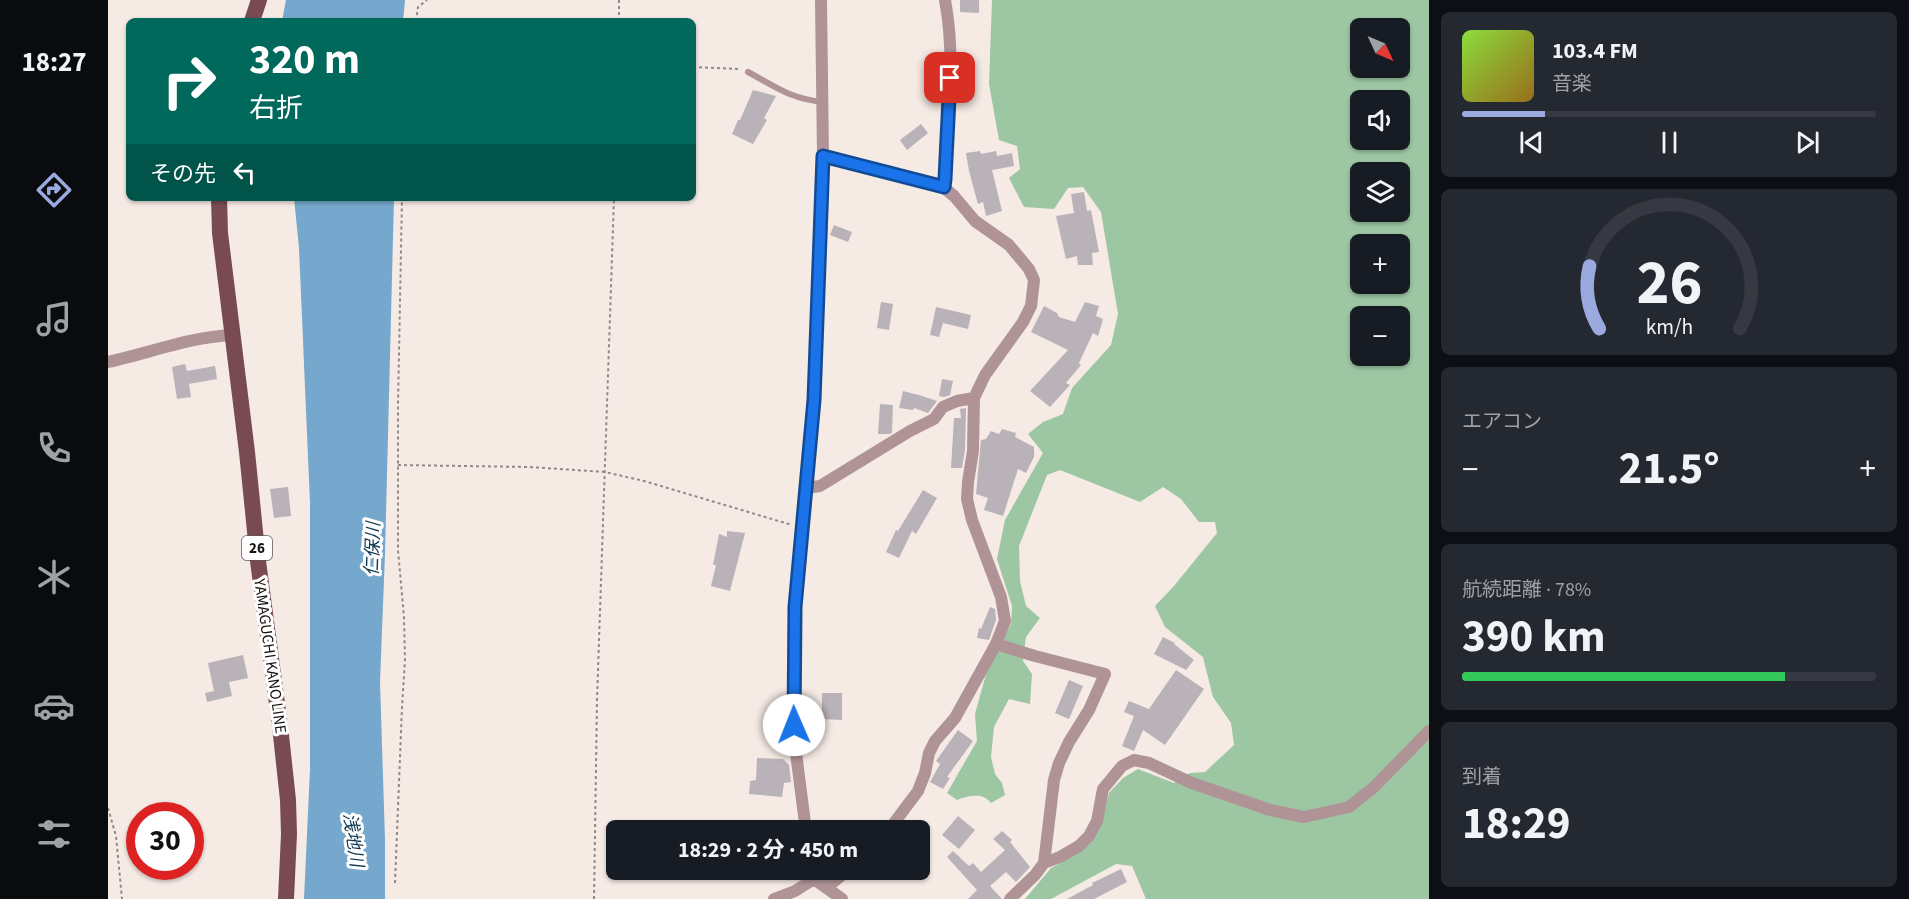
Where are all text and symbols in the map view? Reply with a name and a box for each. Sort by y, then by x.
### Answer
north arrow [1350,18,1410,78]
map controls [1350,18,1410,366]
text: 320 m [249,30,360,90]
text: 103.4 FM [1552,35,1638,67]
icon: right [150,42,228,120]
text: 18:27 [21,43,87,82]
pin [924,52,975,103]
icon: arrive [933,61,966,94]
text: 音楽 [1552,70,1592,98]
text: 右折 [249,89,303,128]
button: sound [1350,90,1410,150]
icon: previous [1515,126,1548,159]
icon: pause [1653,126,1686,159]
icon: next [1791,126,1824,159]
icon: left [228,156,261,189]
text: その先 [150,158,216,190]
button: layers [1350,162,1410,222]
icon: directions [33,169,75,211]
button: + [1350,234,1410,294]
text: 26 [1636,239,1702,328]
icon: music [33,298,75,340]
button: − [1350,306,1410,366]
text: km/h [1645,313,1693,344]
text: エアコン [1462,408,1542,436]
icon: phone [33,427,75,469]
text: 21.5° [1618,437,1720,501]
text: − [1462,446,1478,493]
text: + [1860,446,1876,493]
water label: 仁保川 [360,520,387,576]
road number: 26 [242,536,272,560]
icon: climate [33,556,75,598]
street label: YAMAGUCHI KANO LINE [248,576,292,735]
text: 航続距離 · 78% [1462,576,1591,604]
text: 390 km [1462,605,1606,669]
icon: car [33,685,75,727]
position arrow [762,693,826,757]
text: 到着 [1462,763,1502,791]
text: 18:29 [1462,792,1571,856]
speed limit sign: 30 [126,802,204,880]
water label: 浅地川 [337,812,369,870]
icon: filters [33,813,75,855]
text: 18:29 · 2 分 · 450 m [678,834,858,866]

